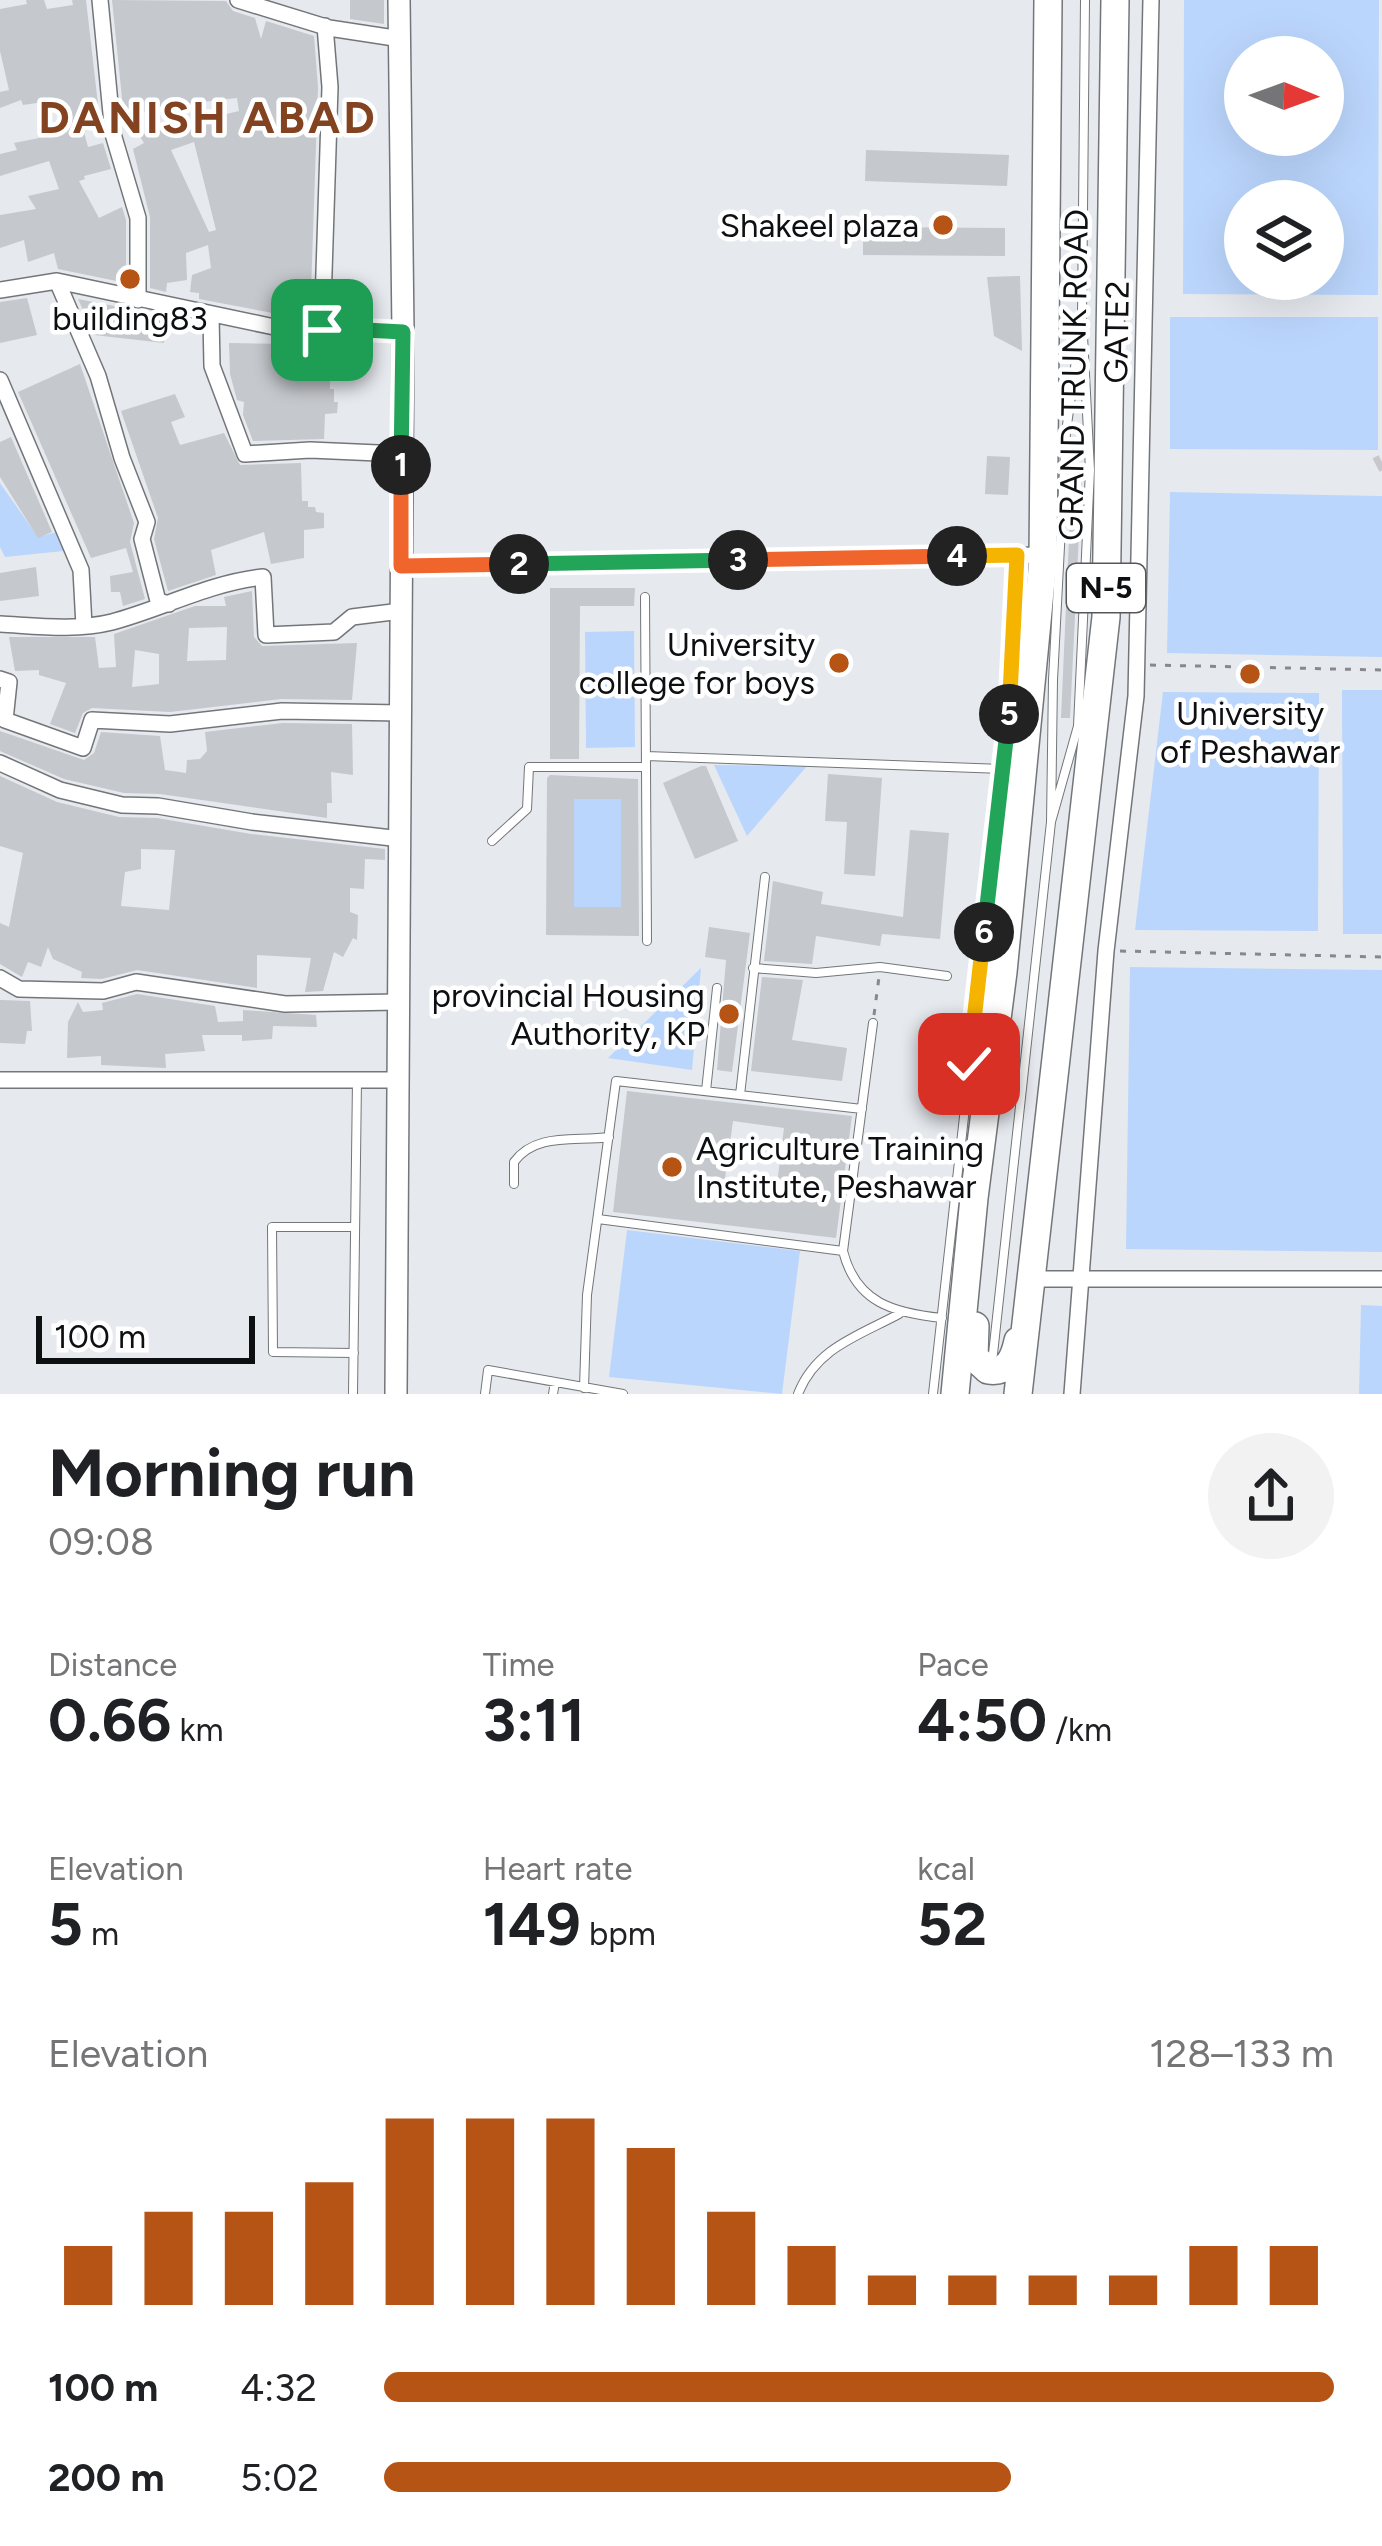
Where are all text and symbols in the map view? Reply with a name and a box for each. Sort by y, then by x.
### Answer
north arrow [1224,36,1344,156]
map controls [1224,36,1344,300]
district label: DANISH ABAD [38,90,378,144]
button: layers [1224,180,1344,300]
place label: Shakeel plaza [720,206,919,245]
street label: GRAND TRUNK ROAD [1051,209,1096,541]
marker: Shakeel plaza [930,212,956,238]
marker: building83 [117,266,143,292]
pin [271,279,373,381]
street label: GATE2 [1096,280,1137,384]
icon: arrive [289,297,355,363]
place label: building83 [52,299,208,338]
pin: 1 [371,435,431,495]
text: 1 [394,445,408,484]
pin: 4 [927,526,987,586]
pin: 3 [708,530,768,590]
pin: 2 [489,534,549,594]
text: 4 [947,536,967,575]
text: 3 [729,540,747,579]
text: 2 [509,544,529,583]
road number: N-5 [1067,564,1145,612]
place label: University college for boys [579,625,816,702]
marker: University college for boys [826,650,852,676]
marker: University of Peshawar [1237,661,1263,687]
pin: 5 [979,684,1039,744]
text: 5 [999,694,1019,733]
place label: University of Peshawar [1160,694,1340,771]
pin: 6 [954,902,1014,962]
text: 6 [974,912,994,951]
place label: provincial Housing Authority, KP [432,976,705,1053]
marker: provincial Housing Authority, KP [716,1001,742,1027]
pin [918,1013,1020,1115]
icon: check [936,1031,1002,1097]
place label: Agriculture Training Institute, Peshawar [696,1129,984,1206]
marker: Agriculture Training Institute, Peshawar [659,1154,685,1180]
scale bar [36,1310,255,1363]
text: 100 m [54,1317,146,1356]
text: Morning run [48,1433,416,1513]
button: share [1208,1433,1334,1559]
text: 09:08 [48,1518,154,1565]
text: Distance [48,1645,177,1684]
text: Time [483,1645,555,1684]
text: Pace [917,1645,989,1684]
text: 0.66 [48,1684,171,1756]
text: 3:11 [483,1684,585,1756]
text: 4:50 [917,1684,1047,1756]
text: km [171,1710,224,1749]
text: /km [1047,1710,1112,1749]
text: Elevation [48,1849,184,1888]
text: Heart rate [483,1849,632,1888]
text: kcal [917,1849,975,1888]
text: 5 [48,1888,83,1960]
text: 149 [483,1888,581,1960]
text: 52 [917,1888,987,1960]
text: m [83,1914,119,1953]
text: bpm [581,1914,656,1953]
text: Elevation [48,2030,208,2077]
text: 128–133 m [1149,2030,1334,2077]
text: 100 m [48,2364,158,2411]
text: 4:32 [240,2364,317,2411]
text: 200 m [48,2454,164,2501]
text: 5:02 [240,2454,319,2501]

